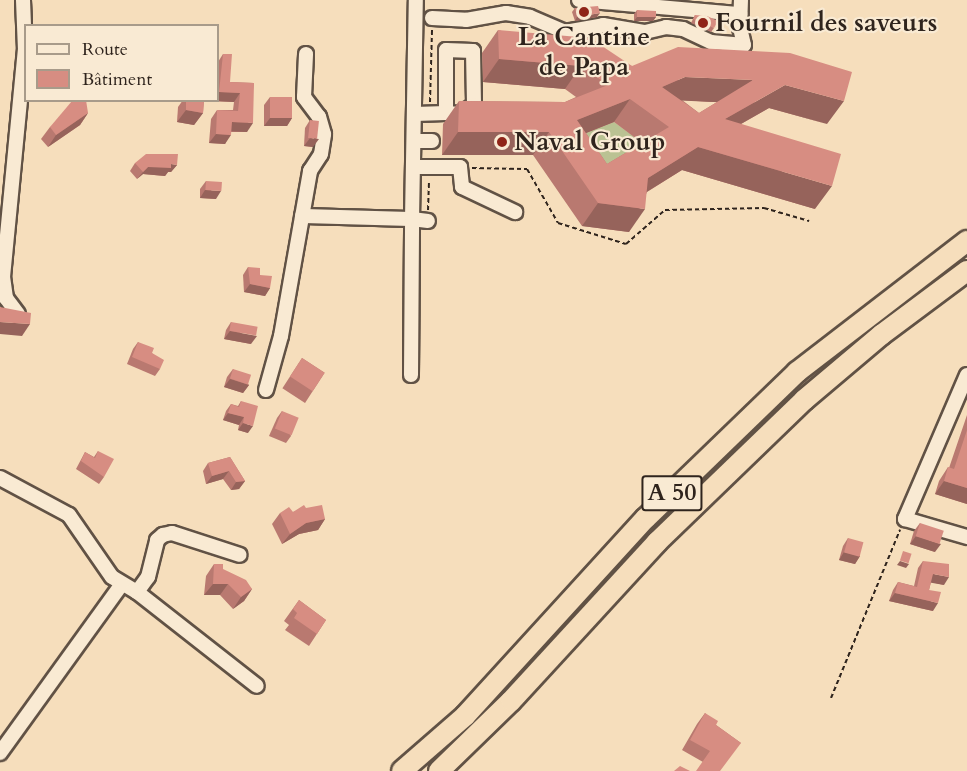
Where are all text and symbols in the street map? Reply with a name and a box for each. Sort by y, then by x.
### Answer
marker: La Cantine de Papa [577,5,591,19]
place label: Fournil des saveurs [715,7,937,39]
marker: Fournil des saveurs [696,16,710,30]
place label: La Cantine de Papa [518,21,650,82]
legend [24,24,219,102]
text: Route [82,37,128,62]
text: Bâtiment [82,67,152,92]
place label: Naval Group [514,126,665,158]
marker: Naval Group [495,135,509,149]
road number: A 50 [640,472,704,514]

